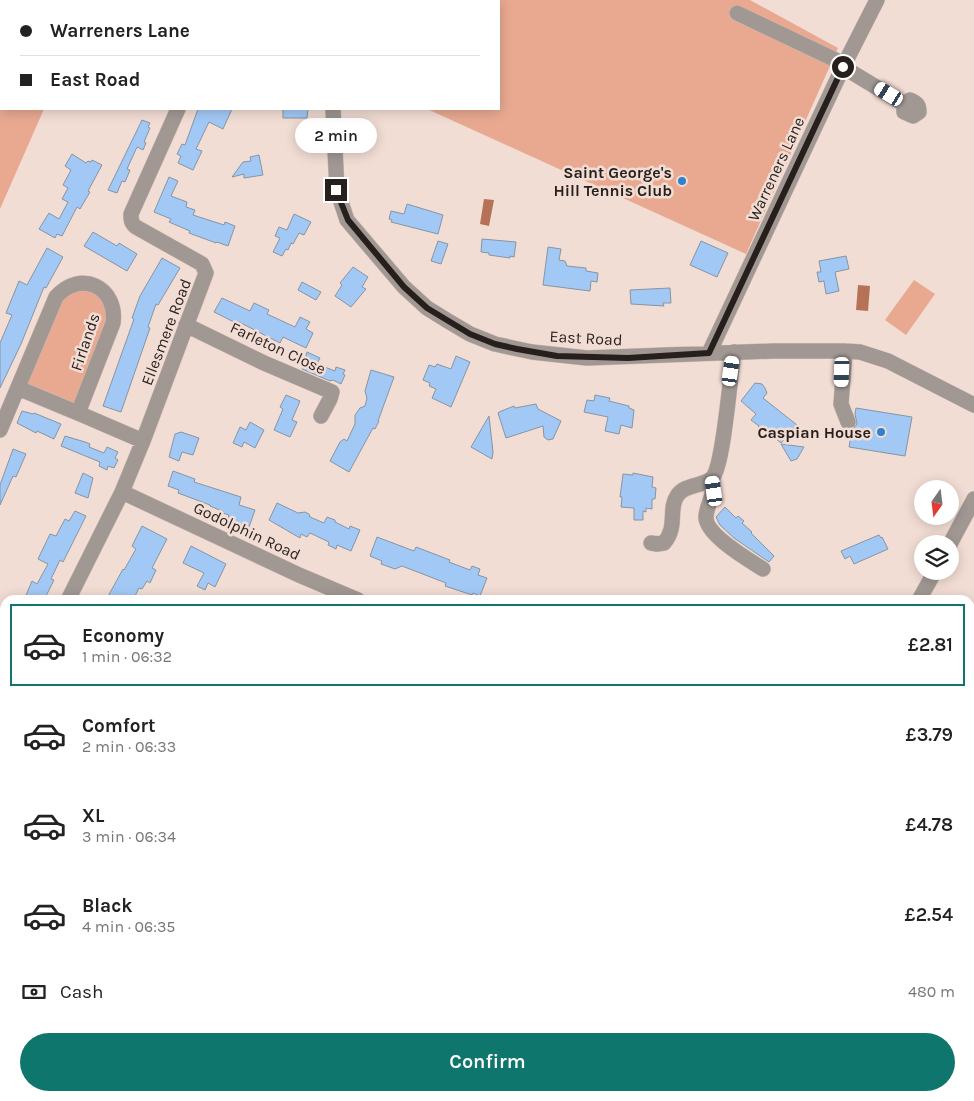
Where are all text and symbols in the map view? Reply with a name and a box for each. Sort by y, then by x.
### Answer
text: Warreners Lane [50,20,190,42]
route start [832,56,854,78]
text: East Road [50,69,140,91]
car [872,80,905,108]
street label: Warreners Lane [744,114,808,224]
callout: 2 min [295,118,377,152]
text: 2 min [314,126,358,145]
place label: Saint George's Hill Tennis Club [553,163,672,200]
marker: Saint George's Hill Tennis Club [676,175,688,187]
route end [325,179,347,201]
street label: Ellesmere Road [137,276,195,388]
street label: Firlands [66,311,104,373]
street label: Farleton Close [227,318,329,378]
street label: East Road [549,327,623,349]
car [721,355,740,387]
car [833,357,850,387]
place label: Caspian House [757,423,871,442]
marker: Caspian House [875,426,887,438]
car [704,475,723,507]
north arrow [914,480,959,525]
map controls [914,480,959,580]
street label: Godolphin Road [190,498,304,564]
button: layers [914,535,959,580]
icon: car [22,623,67,668]
text: Economy [82,625,164,647]
text: £2.81 [908,634,953,656]
text: 1 min · 06:32 [82,647,172,666]
icon: car [22,713,67,758]
text: Comfort [82,715,156,737]
text: £3.79 [905,724,953,746]
text: 2 min · 06:33 [82,737,176,756]
icon: car [22,803,67,848]
text: XL [82,805,104,827]
text: £4.78 [905,814,953,836]
text: 3 min · 06:34 [82,827,176,846]
icon: car [22,893,67,938]
text: Black [82,895,133,917]
text: £2.54 [904,904,953,926]
text: 4 min · 06:35 [82,917,175,936]
icon: cash [20,978,48,1006]
text: Cash [60,981,104,1003]
text: 480 m [908,982,955,1001]
button: Confirm [20,1033,955,1091]

